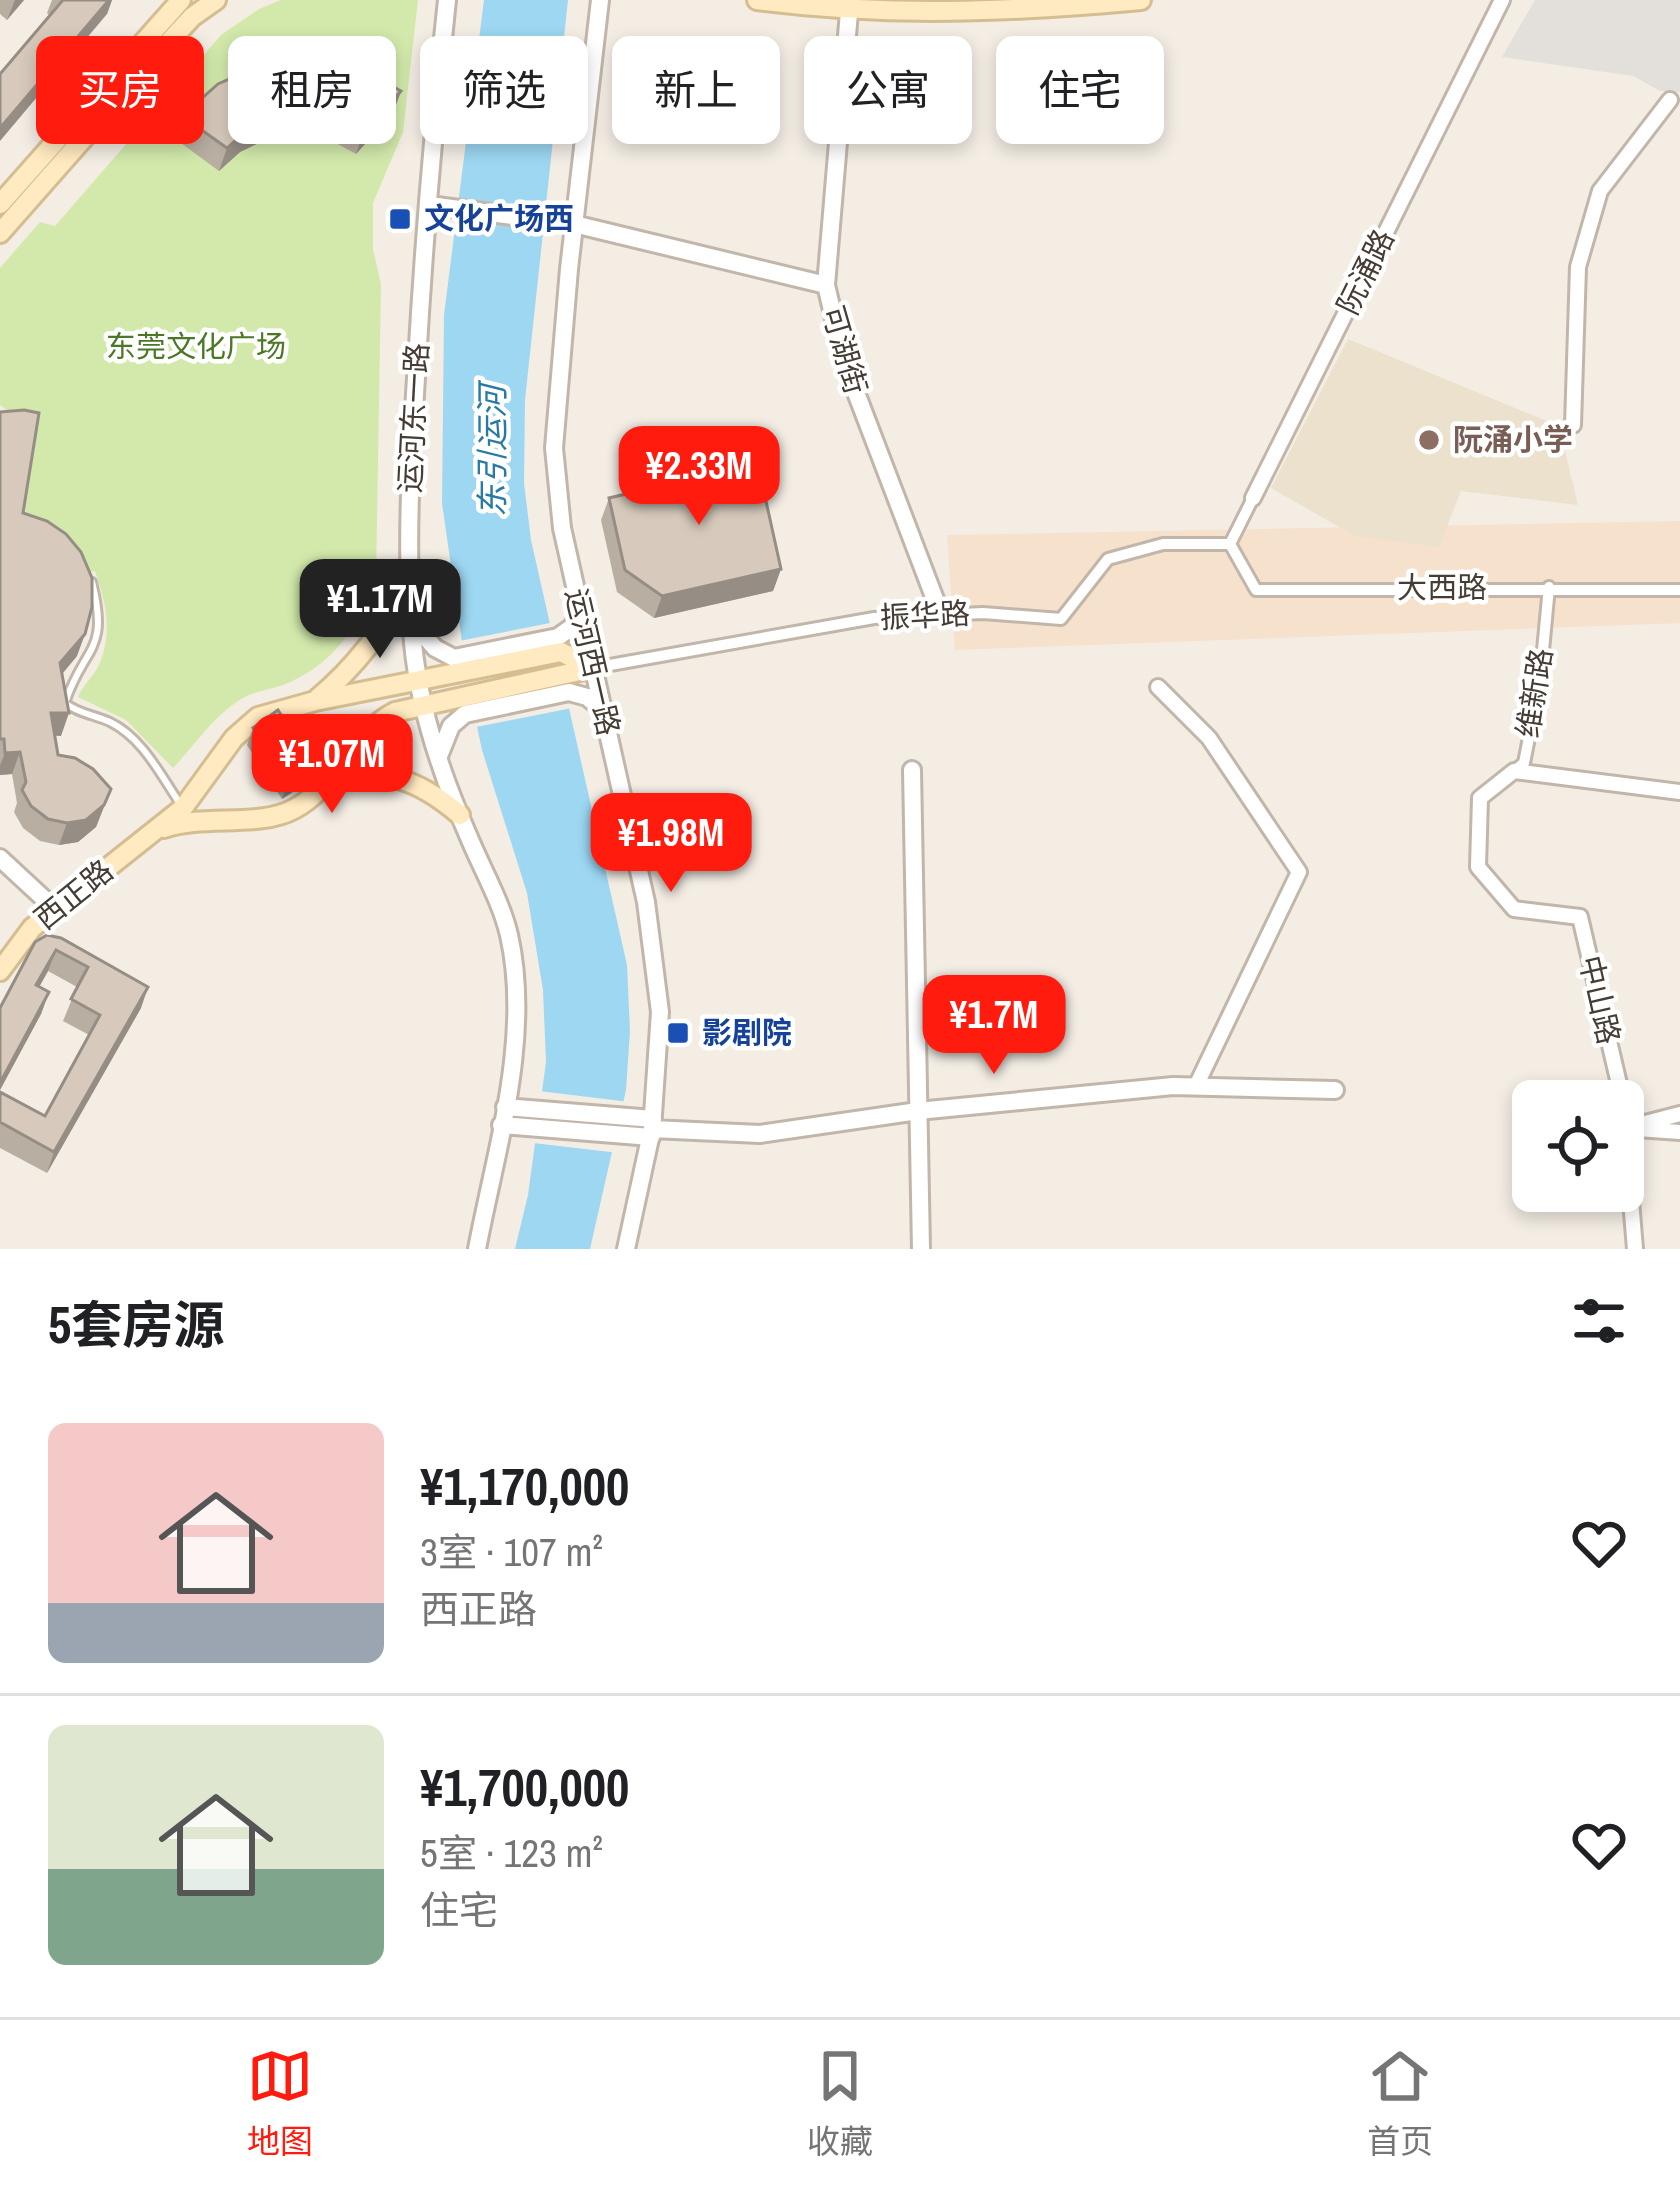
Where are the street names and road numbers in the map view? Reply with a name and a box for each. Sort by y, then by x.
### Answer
street label: 阮涌路 [1327,222,1403,321]
street label: 可湖街 [813,301,877,398]
street label: 运河东一路 [389,342,437,494]
street label: 大西路 [1397,567,1487,607]
street label: 运河西一路 [557,584,629,739]
street label: 振华路 [879,593,971,637]
street label: 维新路 [1507,645,1561,740]
street label: 西正路 [26,850,121,938]
street label: 中山路 [1570,951,1630,1048]

